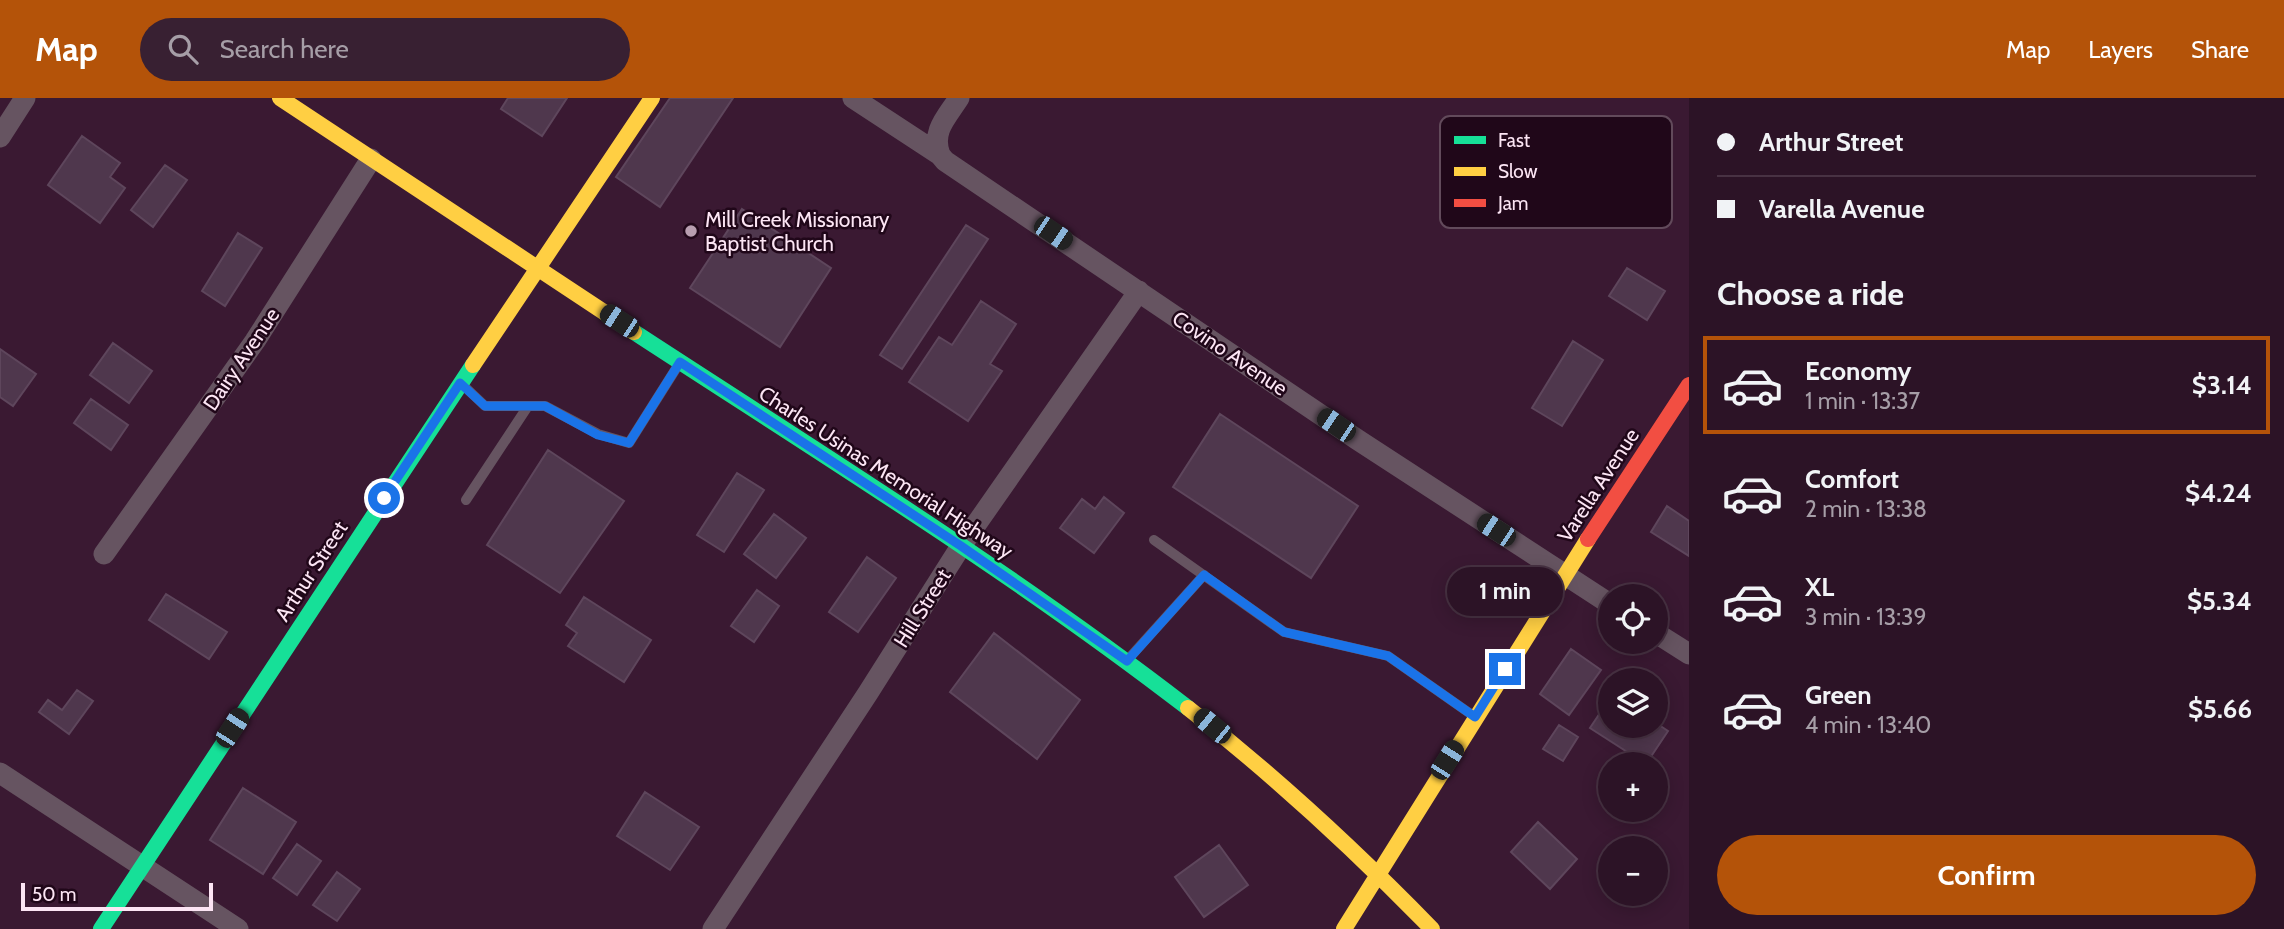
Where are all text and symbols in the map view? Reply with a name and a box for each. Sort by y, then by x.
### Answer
search box [140,18,630,81]
text: Map [35,29,98,69]
icon: search [164,30,202,68]
text: Search here [220,33,349,65]
text: Map [2006,35,2050,64]
text: Layers [2088,35,2153,64]
text: Share [2191,35,2249,64]
legend [1440,116,1672,228]
text: Arthur Street [1759,126,1904,158]
text: Fast [1498,129,1531,152]
text: Slow [1498,160,1538,183]
text: Jam [1497,192,1528,215]
text: Varella Avenue [1759,193,1925,225]
place label: Mill Creek Missionary Baptist Church [705,207,890,256]
car [1030,213,1077,253]
marker: Mill Creek Missionary Baptist Church [683,223,699,239]
text: Choose a ride [1717,274,1904,313]
car [596,301,643,341]
street label: Dairy Avenue [198,303,285,415]
street label: Covino Avenue [1168,305,1292,401]
icon: car [1721,354,1784,417]
text: Economy [1805,355,1911,387]
text: $3.14 [2192,369,2252,401]
street label: Charles Usinas Memorial Highway [754,380,1018,564]
text: 1 min · 13:37 [1805,387,1920,415]
car [1313,405,1360,445]
street label: Varella Avenue [1552,423,1644,547]
icon: car [1721,462,1784,525]
text: Comfort [1805,463,1899,495]
text: $4.24 [2185,477,2252,509]
route start [368,482,400,514]
text: 2 min · 13:38 [1805,495,1927,523]
car [1473,510,1520,550]
street label: Arthur Street [269,516,353,626]
street label: Hill Street [888,564,956,652]
callout: 1 min [1447,568,1563,616]
icon: car [1721,570,1784,633]
text: XL [1805,571,1834,603]
text: 1 min [1479,577,1531,605]
map controls [1598,584,1668,906]
button: locate [1598,584,1668,654]
text: $5.34 [2187,585,2252,617]
text: 3 min · 13:39 [1805,603,1927,631]
route end [1489,653,1521,685]
button: layers [1598,668,1668,738]
icon: car [1721,678,1784,741]
text: Green [1805,679,1872,711]
text: $5.66 [2188,693,2252,725]
car [212,705,253,751]
car [1190,705,1235,747]
text: 4 min · 13:40 [1805,711,1931,739]
car [1427,737,1468,783]
button: + [1598,752,1668,822]
button: Confirm [1717,835,2256,915]
button: − [1598,836,1668,906]
scale bar [21,880,214,912]
text: 50 m [32,883,76,906]

